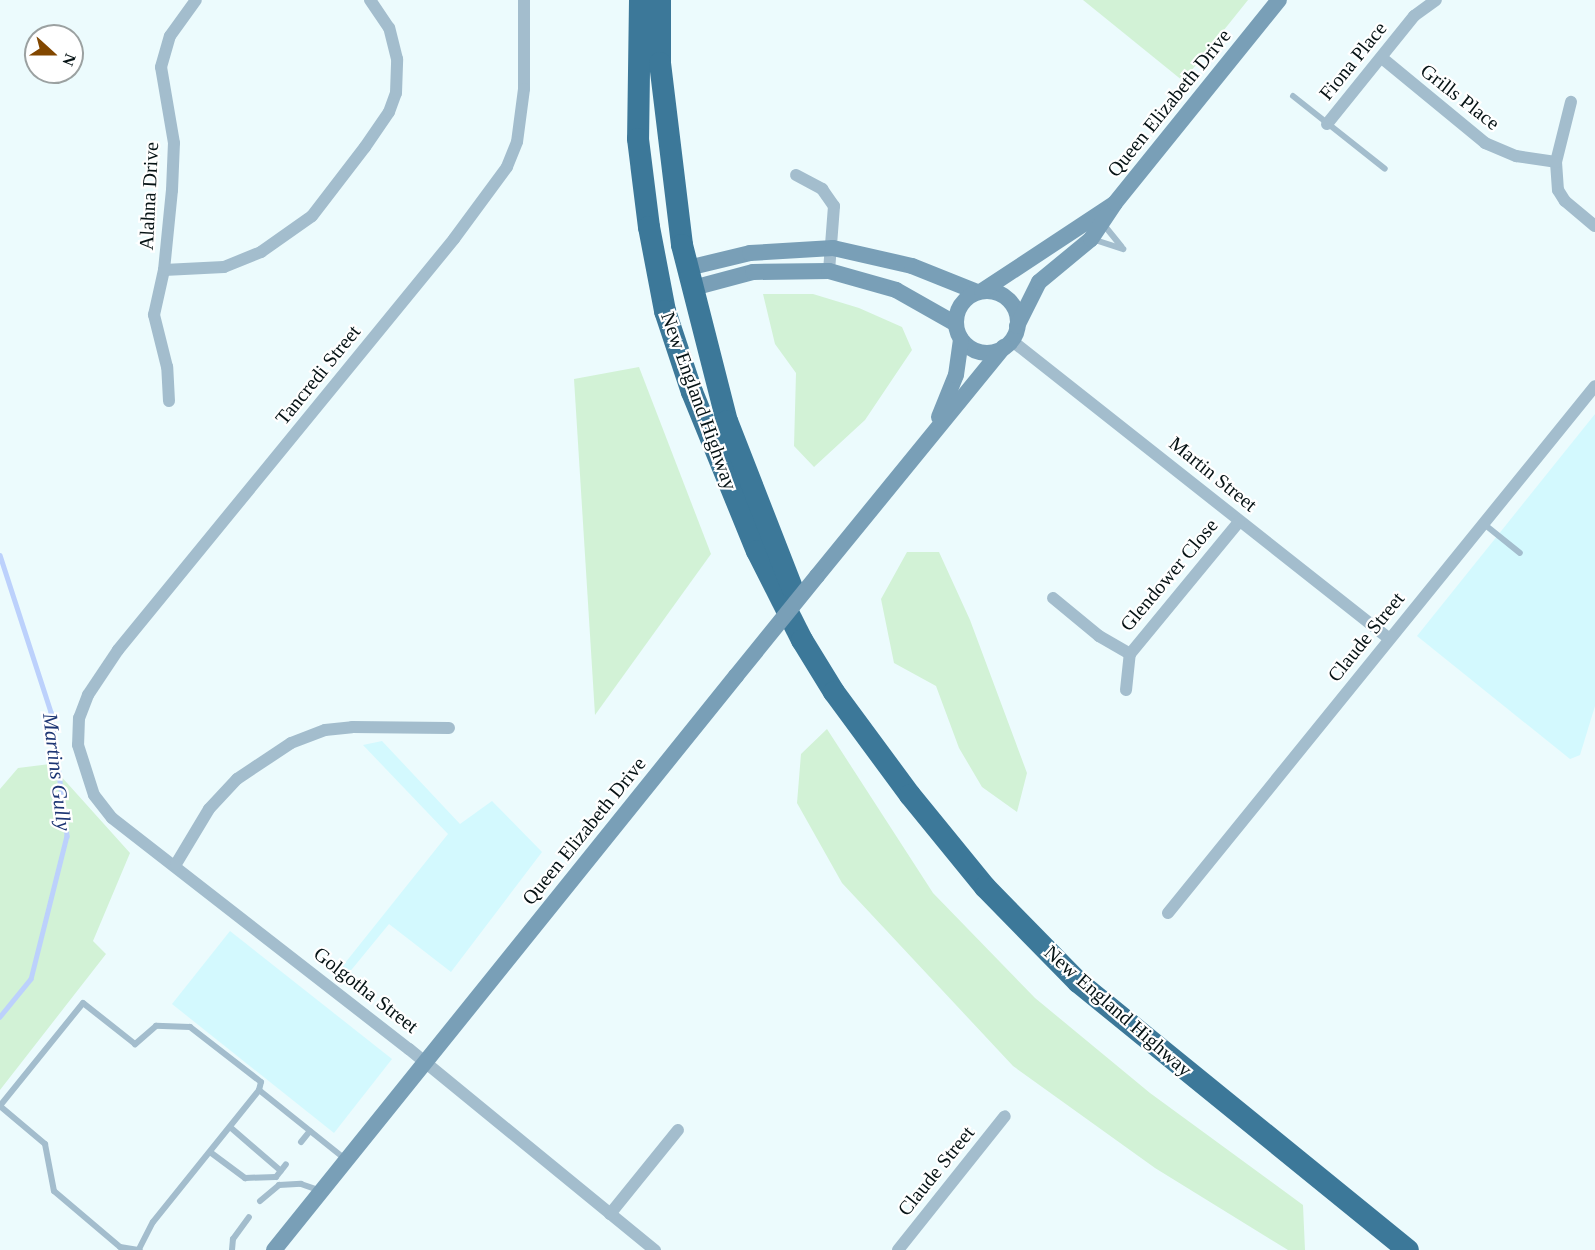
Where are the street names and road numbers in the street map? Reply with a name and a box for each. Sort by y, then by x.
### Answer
street label: Fiona Place [1314,17,1392,105]
street label: Queen Elizabeth Drive [1102,24,1236,182]
street label: Grills Place [1416,59,1504,135]
street label: Alahna Drive [134,141,164,251]
street label: New England Highway [656,309,742,493]
street label: Tancredi Street [271,320,365,430]
street label: Martin Street [1164,431,1262,517]
street label: Glendower Close [1115,514,1223,636]
street label: Claude Street [1323,587,1409,687]
street label: Queen Elizabeth Drive [517,752,651,910]
street label: New England Highway [1039,940,1197,1082]
street label: Golgotha Street [309,942,423,1038]
street label: Claude Street [893,1121,979,1221]

